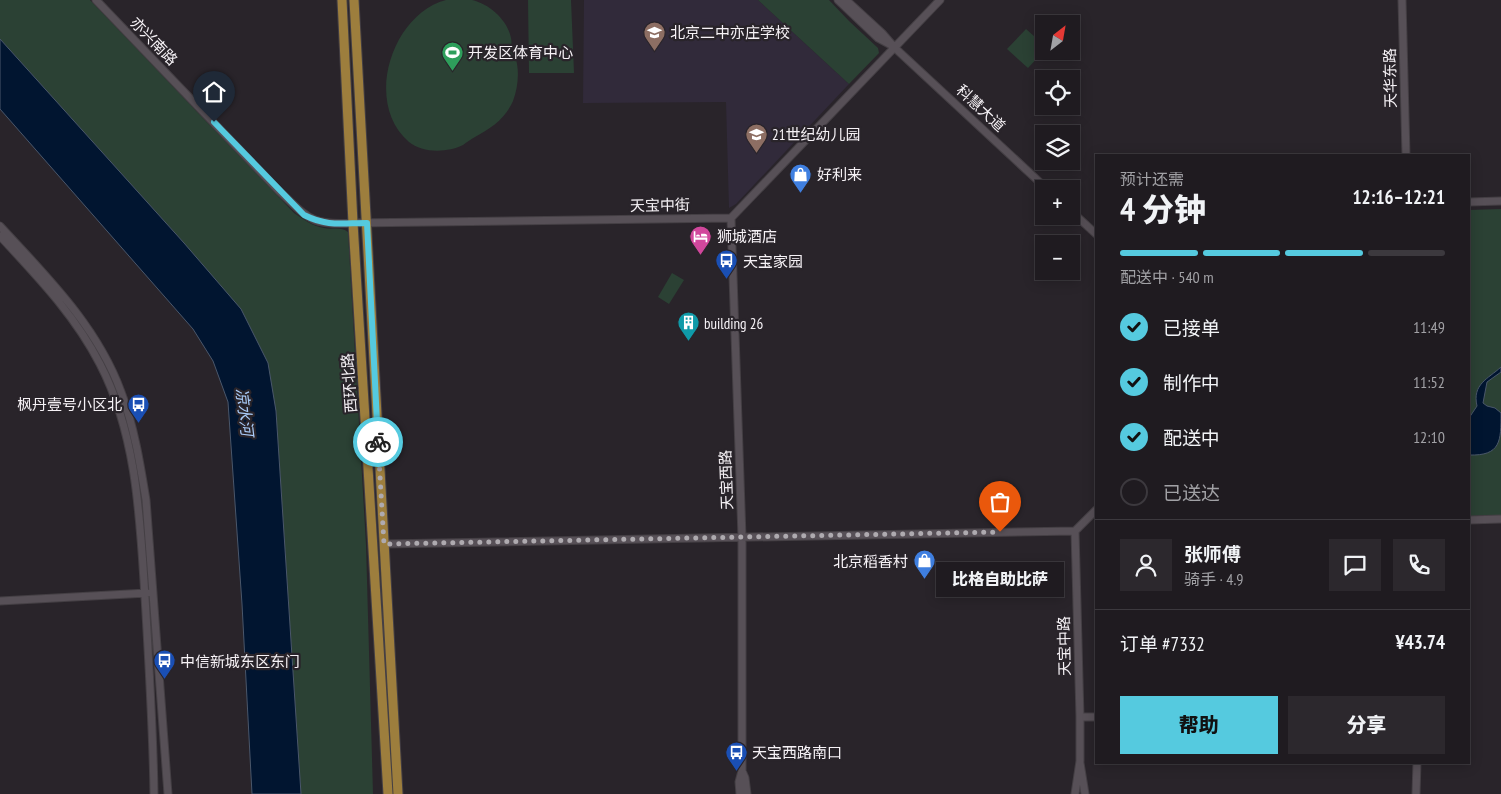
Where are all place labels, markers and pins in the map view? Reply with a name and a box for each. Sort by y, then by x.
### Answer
school or university icon: 北京二中亦庄学校 [642,20,666,51]
place label: 北京二中亦庄学校 [670,23,790,42]
sports icon: 开发区体育中心 [440,40,464,71]
place label: 开发区体育中心 [468,43,573,62]
pin [193,71,235,122]
school or university icon: 21世纪幼儿园 [744,122,768,153]
place label: 21世纪幼儿园 [772,125,861,144]
shop icon: 好利来 [789,162,813,193]
place label: 好利来 [817,165,862,184]
hotel icon: 狮城酒店 [689,224,713,255]
place label: 狮城酒店 [717,227,777,246]
bus stop icon: 天宝家园 [715,249,739,280]
place label: 天宝家园 [743,252,803,271]
building icon: building 26 [676,311,700,342]
place label: building 26 [704,314,764,333]
bus stop icon: 枫丹壹号小区北 [126,392,150,423]
place label: 枫丹壹号小区北 [17,395,122,414]
pin [979,481,1021,532]
shop icon: 北京稻香村 [912,549,936,580]
place label: 北京稻香村 [833,552,908,571]
callout: 比格自助比萨 [936,562,1064,597]
bus stop icon: 中信新城东区东门 [152,649,176,680]
place label: 中信新城东区东门 [180,652,300,671]
bus stop icon: 天宝西路南口 [724,740,748,771]
place label: 天宝西路南口 [752,743,842,762]

